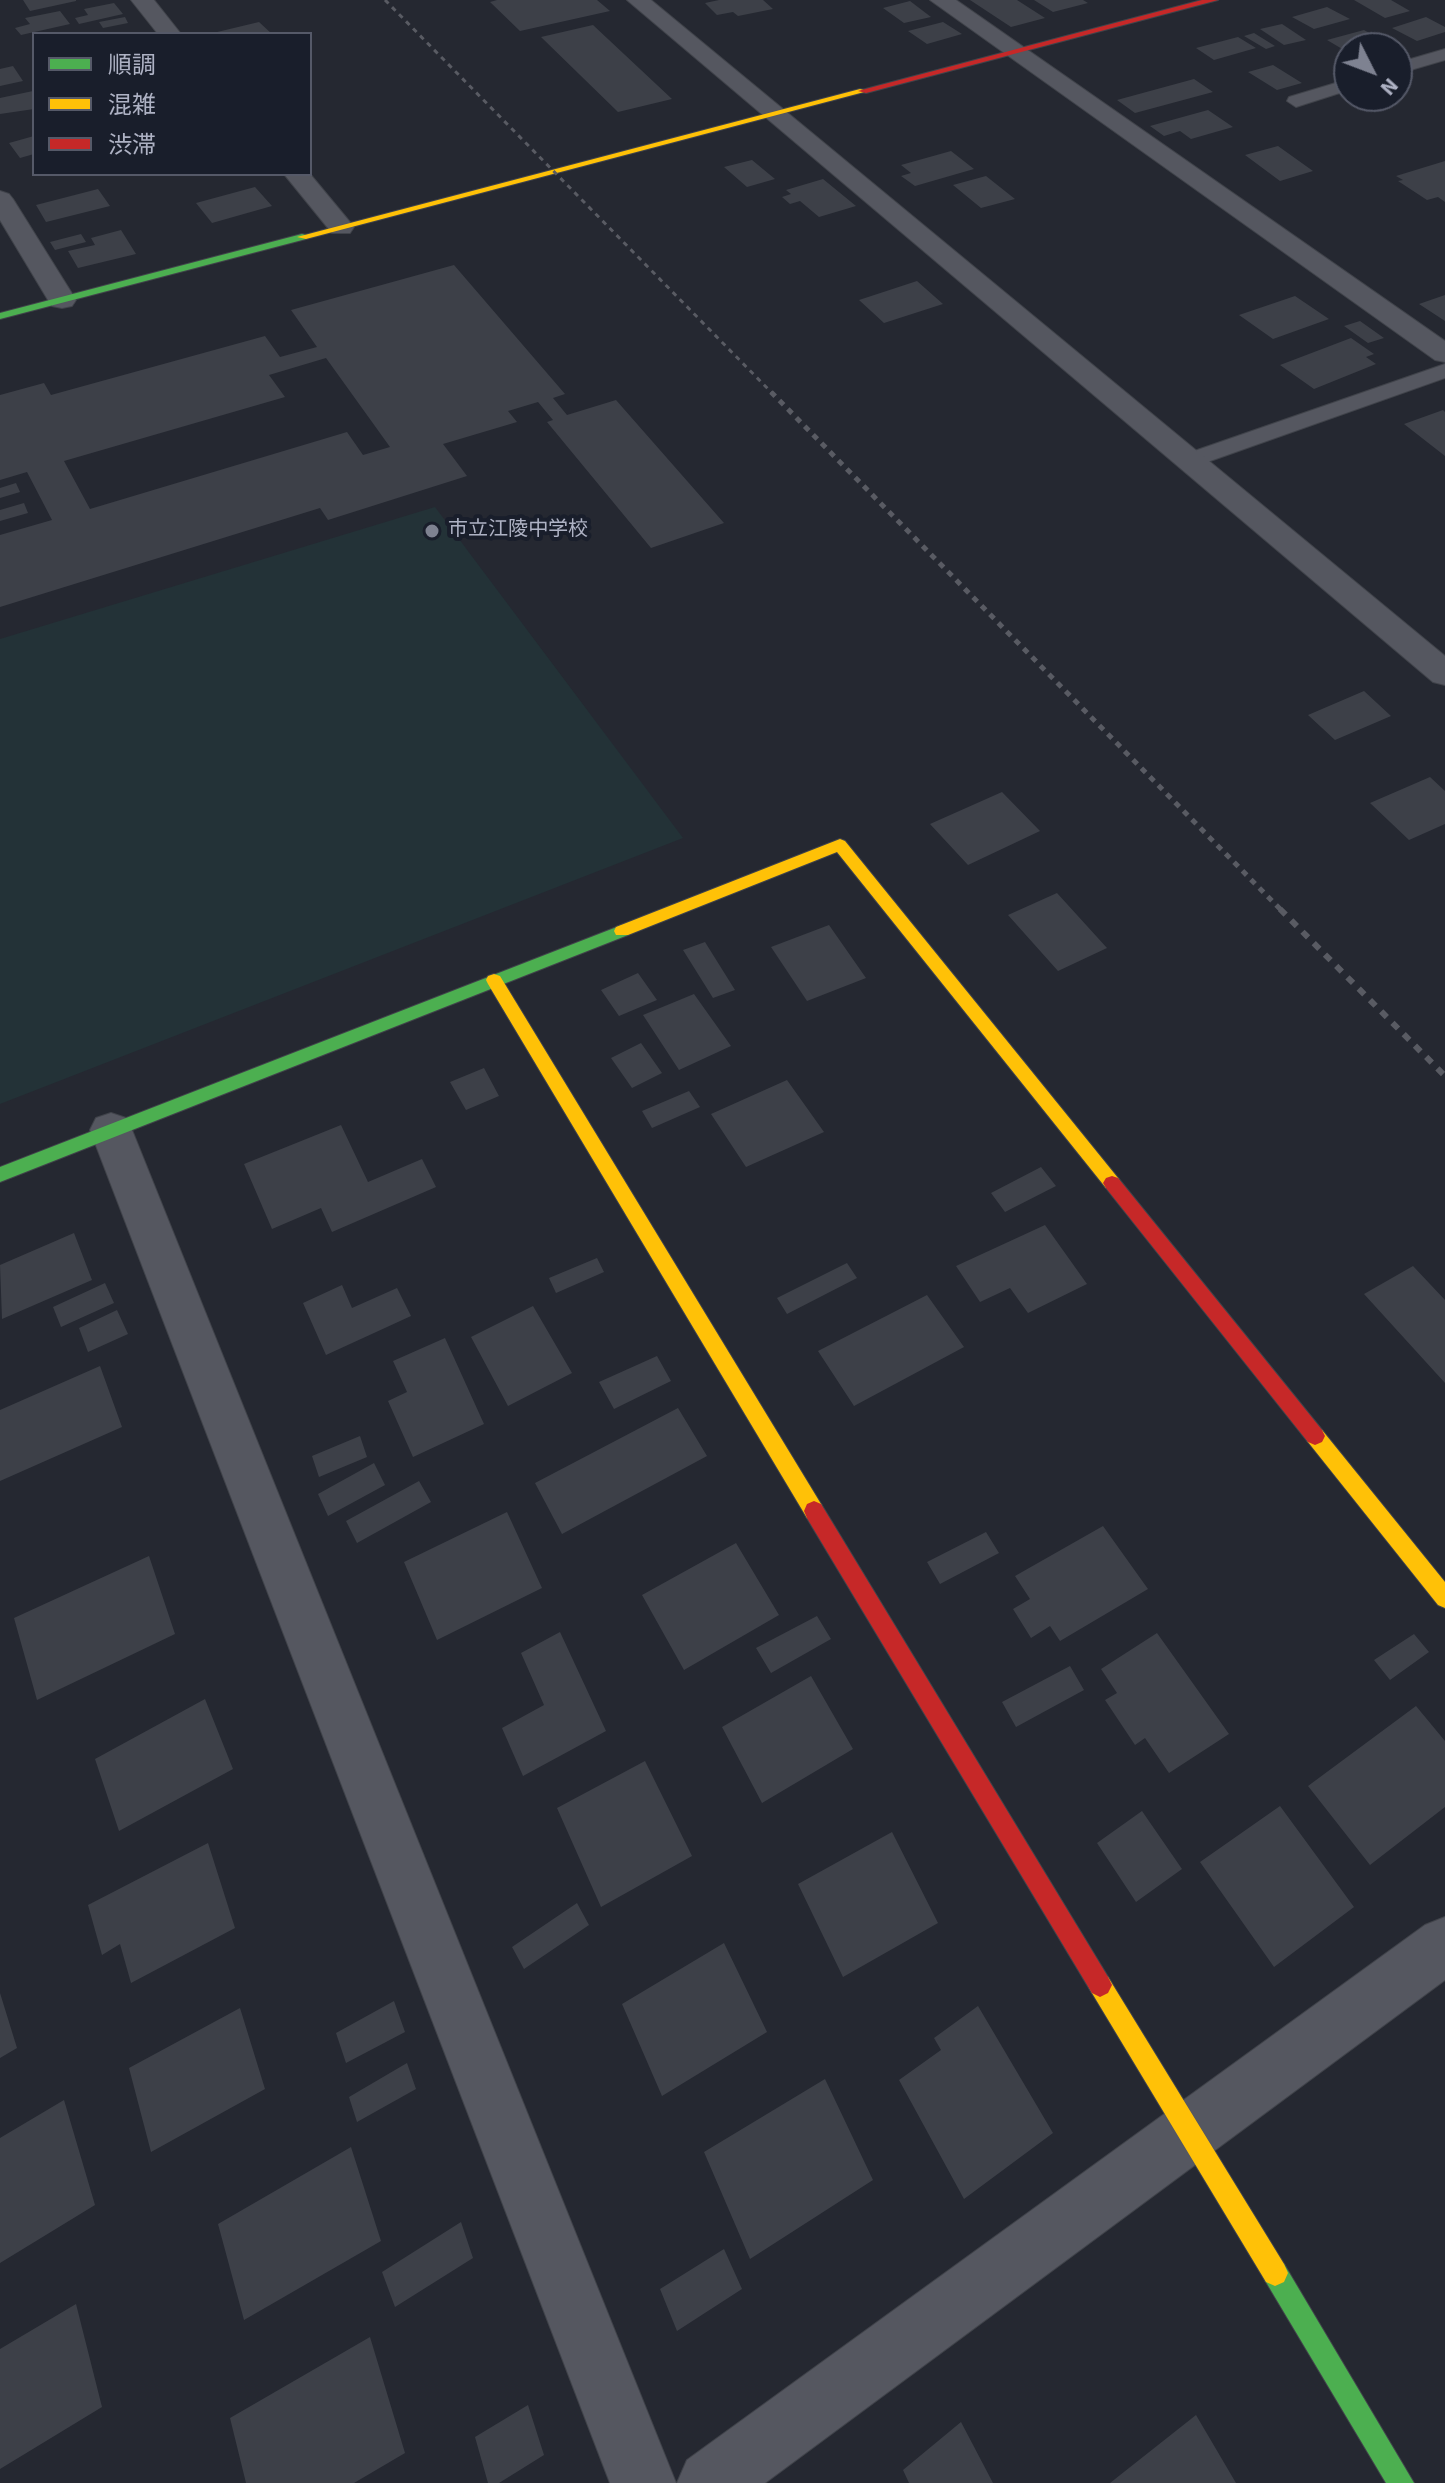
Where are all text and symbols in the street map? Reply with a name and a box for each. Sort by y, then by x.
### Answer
legend [32,32,312,176]
north arrow [1333,32,1413,112]
text: 順調 [108,48,156,83]
text: N [1373,71,1406,103]
text: 混雑 [108,88,156,123]
text: 渋滞 [108,128,156,163]
place label: 市立江陵中学校 [448,519,588,543]
marker: 市立江陵中学校 [423,522,441,540]

